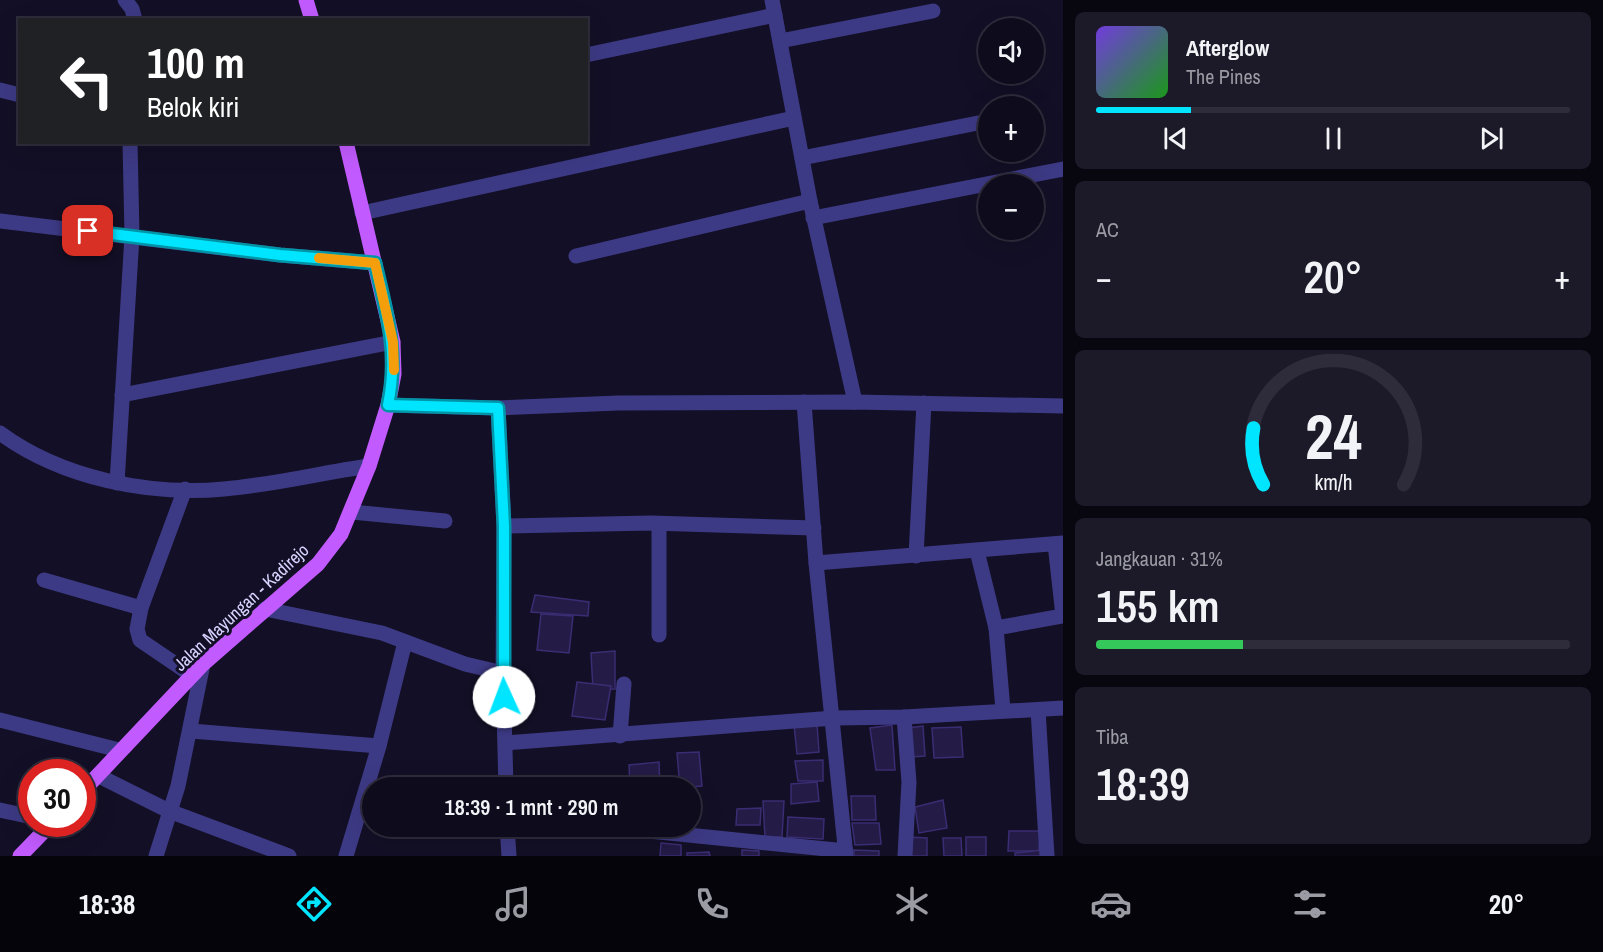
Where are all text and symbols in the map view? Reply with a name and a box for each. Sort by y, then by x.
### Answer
map controls [978,18,1044,240]
button: sound [978,18,1044,84]
text: Afterglow [1186,33,1269,63]
text: 100 m [147,35,245,91]
icon: left [48,42,126,120]
text: The Pines [1186,63,1261,90]
text: Belok kiri [147,89,239,125]
button: + [978,96,1044,162]
icon: previous [1159,122,1192,155]
icon: pause [1317,122,1350,155]
icon: next [1475,122,1508,155]
button: − [978,174,1044,240]
pin [62,205,113,256]
icon: arrive [71,214,104,247]
text: AC [1096,216,1119,243]
text: 20° [1303,246,1363,307]
text: − [1096,255,1112,299]
text: + [1554,255,1570,299]
text: 24 [1305,394,1361,478]
text: km/h [1314,468,1352,497]
street label: Jalan Mayungan - Kadirejo [168,538,314,676]
text: Jangkauan · 31% [1096,545,1223,572]
text: 155 km [1096,575,1220,636]
position arrow [472,665,536,729]
text: Tiba [1096,723,1128,750]
text: 18:39 [1096,753,1190,814]
speed limit sign: 30 [18,759,96,837]
text: 18:39 · 1 mnt · 290 m [445,792,618,822]
icon: directions [293,883,335,925]
icon: music [492,883,534,925]
icon: phone [691,883,733,925]
icon: climate [891,883,933,925]
icon: car [1090,883,1132,925]
icon: filters [1289,883,1331,925]
text: 18:38 [79,886,135,922]
text: 20° [1489,886,1524,922]

